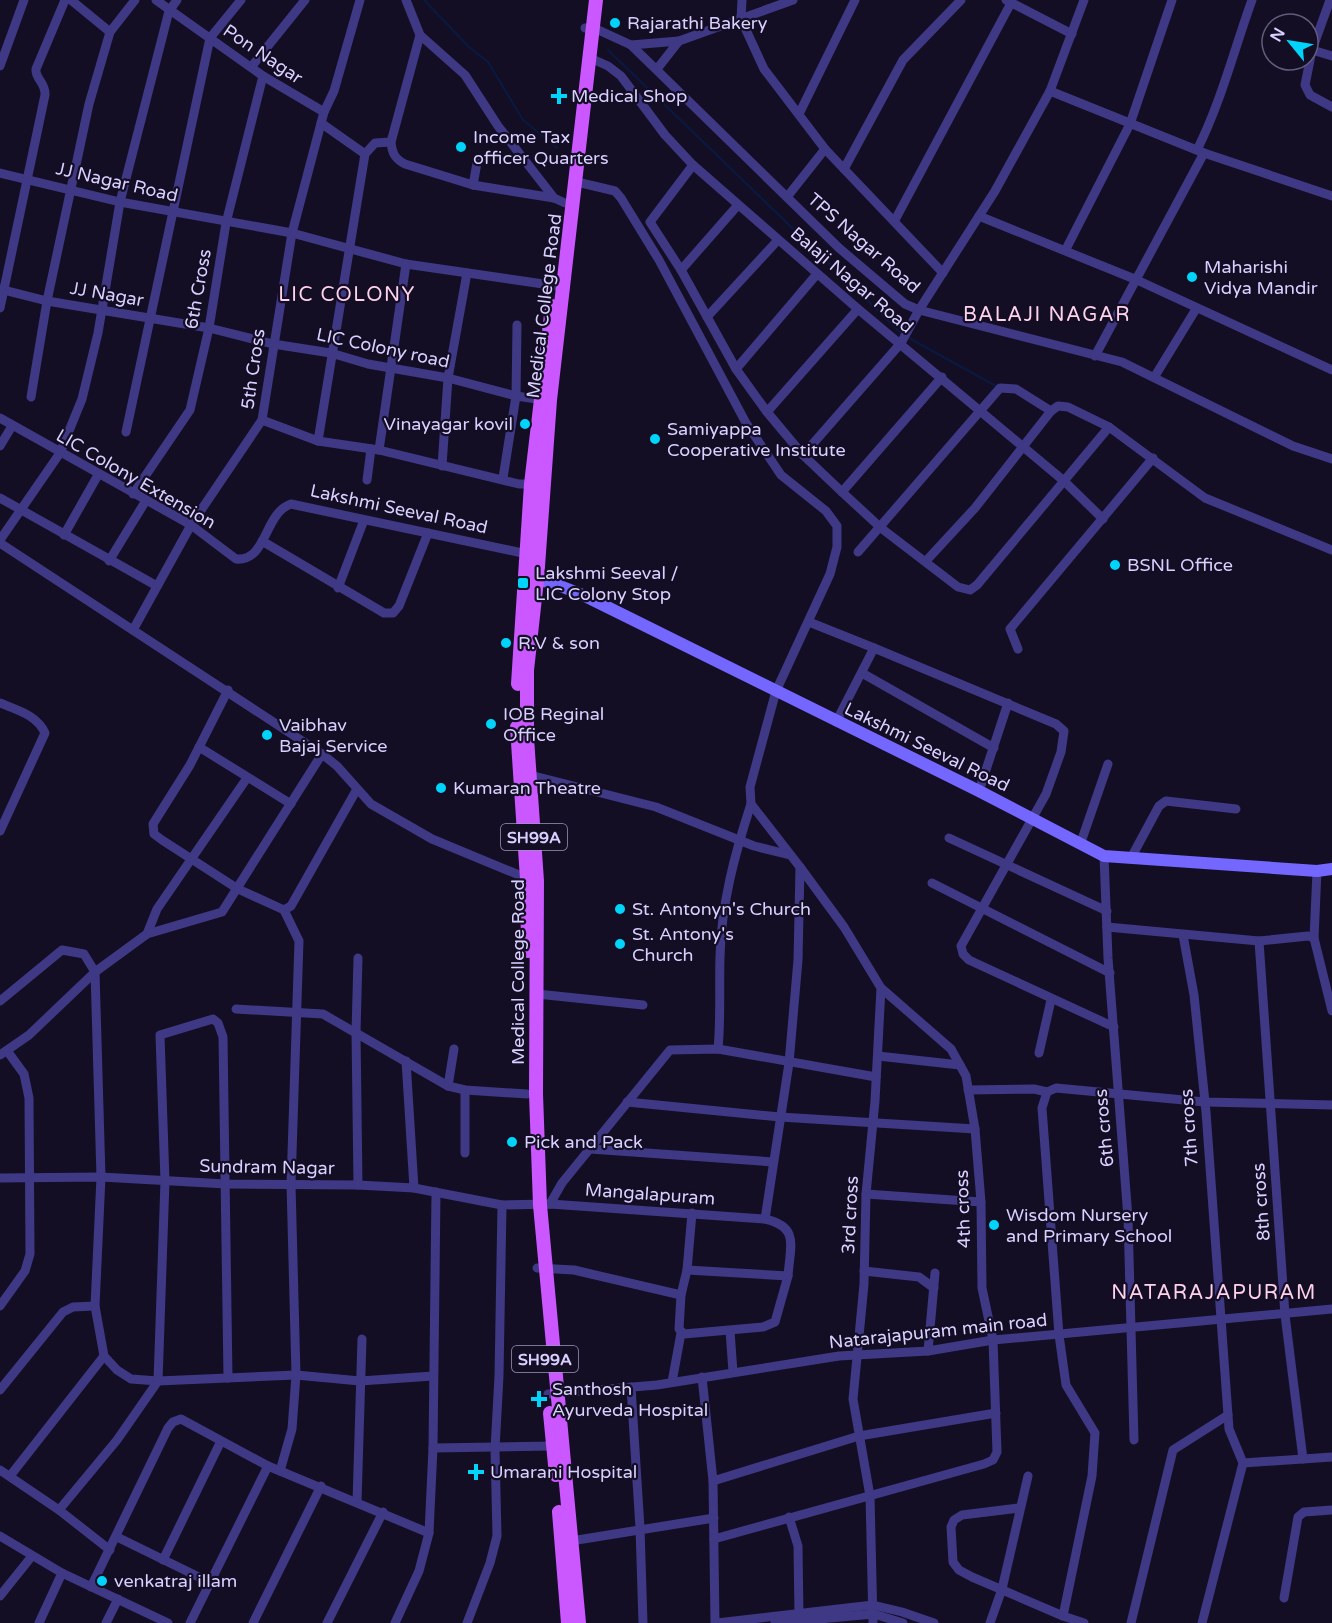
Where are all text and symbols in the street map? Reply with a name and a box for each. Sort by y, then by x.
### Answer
place label: Rajarathi Bakery [627,12,768,34]
north arrow [1260,12,1320,72]
marker: Rajarathi Bakery [608,16,622,30]
street label: Pon Nagar [219,19,307,89]
text: N [1266,24,1290,46]
place label: Medical Shop [571,85,687,107]
marker: Medical Shop [552,89,566,103]
place label: Income Tax officer Quarters [473,126,609,169]
marker: Income Tax officer Quarters [454,140,468,154]
street label: JJ Nagar Road [54,157,180,207]
street label: TPS Nagar Road [803,188,925,298]
street label: Medical College Road [522,212,566,400]
street label: Balaji Nagar Road [786,222,918,338]
street label: 6th Cross [180,247,216,331]
place label: Maharishi Vidya Mandir [1204,256,1318,299]
marker: Maharishi Vidya Mandir [1185,270,1199,284]
street label: JJ Nagar [68,277,146,311]
district label: LIC COLONY [278,283,416,307]
district label: BALAJI NAGAR [963,303,1131,327]
street label: LIC Colony road [314,323,452,373]
street label: 5th Cross [236,327,270,411]
place label: Vinayagar kovil [384,413,513,435]
marker: Vinayagar kovil [518,417,532,431]
place label: Samiyappa Cooperative Institute [667,418,846,461]
street label: LIC Colony Extension [52,424,220,534]
marker: Samiyappa Cooperative Institute [648,432,662,446]
street label: Lakshmi Seeval Road [308,479,490,539]
place label: BSNL Office [1127,554,1233,576]
marker: BSNL Office [1108,558,1122,572]
place label: Lakshmi Seeval / LIC Colony Stop [535,562,679,605]
marker: Lakshmi Seeval / LIC Colony Stop [516,576,530,590]
place label: R.V & son [518,632,600,654]
marker: R.V & son [499,636,513,650]
street label: Lakshmi Seeval Road [841,697,1013,797]
place label: IOB Reginal Office [503,703,604,746]
place label: Vaibhav Bajaj Service [279,714,387,757]
marker: IOB Reginal Office [484,717,498,731]
marker: Vaibhav Bajaj Service [260,728,274,742]
place label: Kumaran Theatre [453,777,601,799]
marker: Kumaran Theatre [434,781,448,795]
road number: SH99A [501,824,567,850]
street label: Medical College Road [507,879,529,1065]
place label: St. Antonyn's Church [632,898,811,920]
marker: St. Antonyn's Church [613,902,627,916]
place label: St. Antony's Church [632,923,734,966]
marker: St. Antony's Church [613,937,627,951]
street label: 6th cross [1090,1088,1118,1168]
street label: 7th cross [1175,1088,1203,1168]
place label: Pick and Pack [524,1131,643,1153]
marker: Pick and Pack [505,1135,519,1149]
street label: Sundram Nagar [199,1155,335,1179]
street label: 8th cross [1247,1162,1275,1242]
street label: 4th cross [951,1170,975,1248]
street label: 3rd cross [837,1175,863,1255]
street label: Mangalapuram [584,1178,716,1210]
place label: Wisdom Nursery and Primary School [1006,1204,1172,1247]
marker: Wisdom Nursery and Primary School [987,1218,1001,1232]
district label: NATARAJAPURAM [1111,1281,1317,1305]
street label: Natarajapuram main road [828,1309,1048,1353]
road number: SH99A [512,1346,578,1372]
place label: Santhosh Ayurveda Hospital [552,1378,708,1421]
marker: Santhosh Ayurveda Hospital [530,1390,548,1408]
place label: Umarani Hospital [490,1461,637,1483]
marker: Umarani Hospital [467,1463,485,1481]
place label: venkatraj illam [114,1570,237,1592]
marker: venkatraj illam [95,1574,109,1588]

